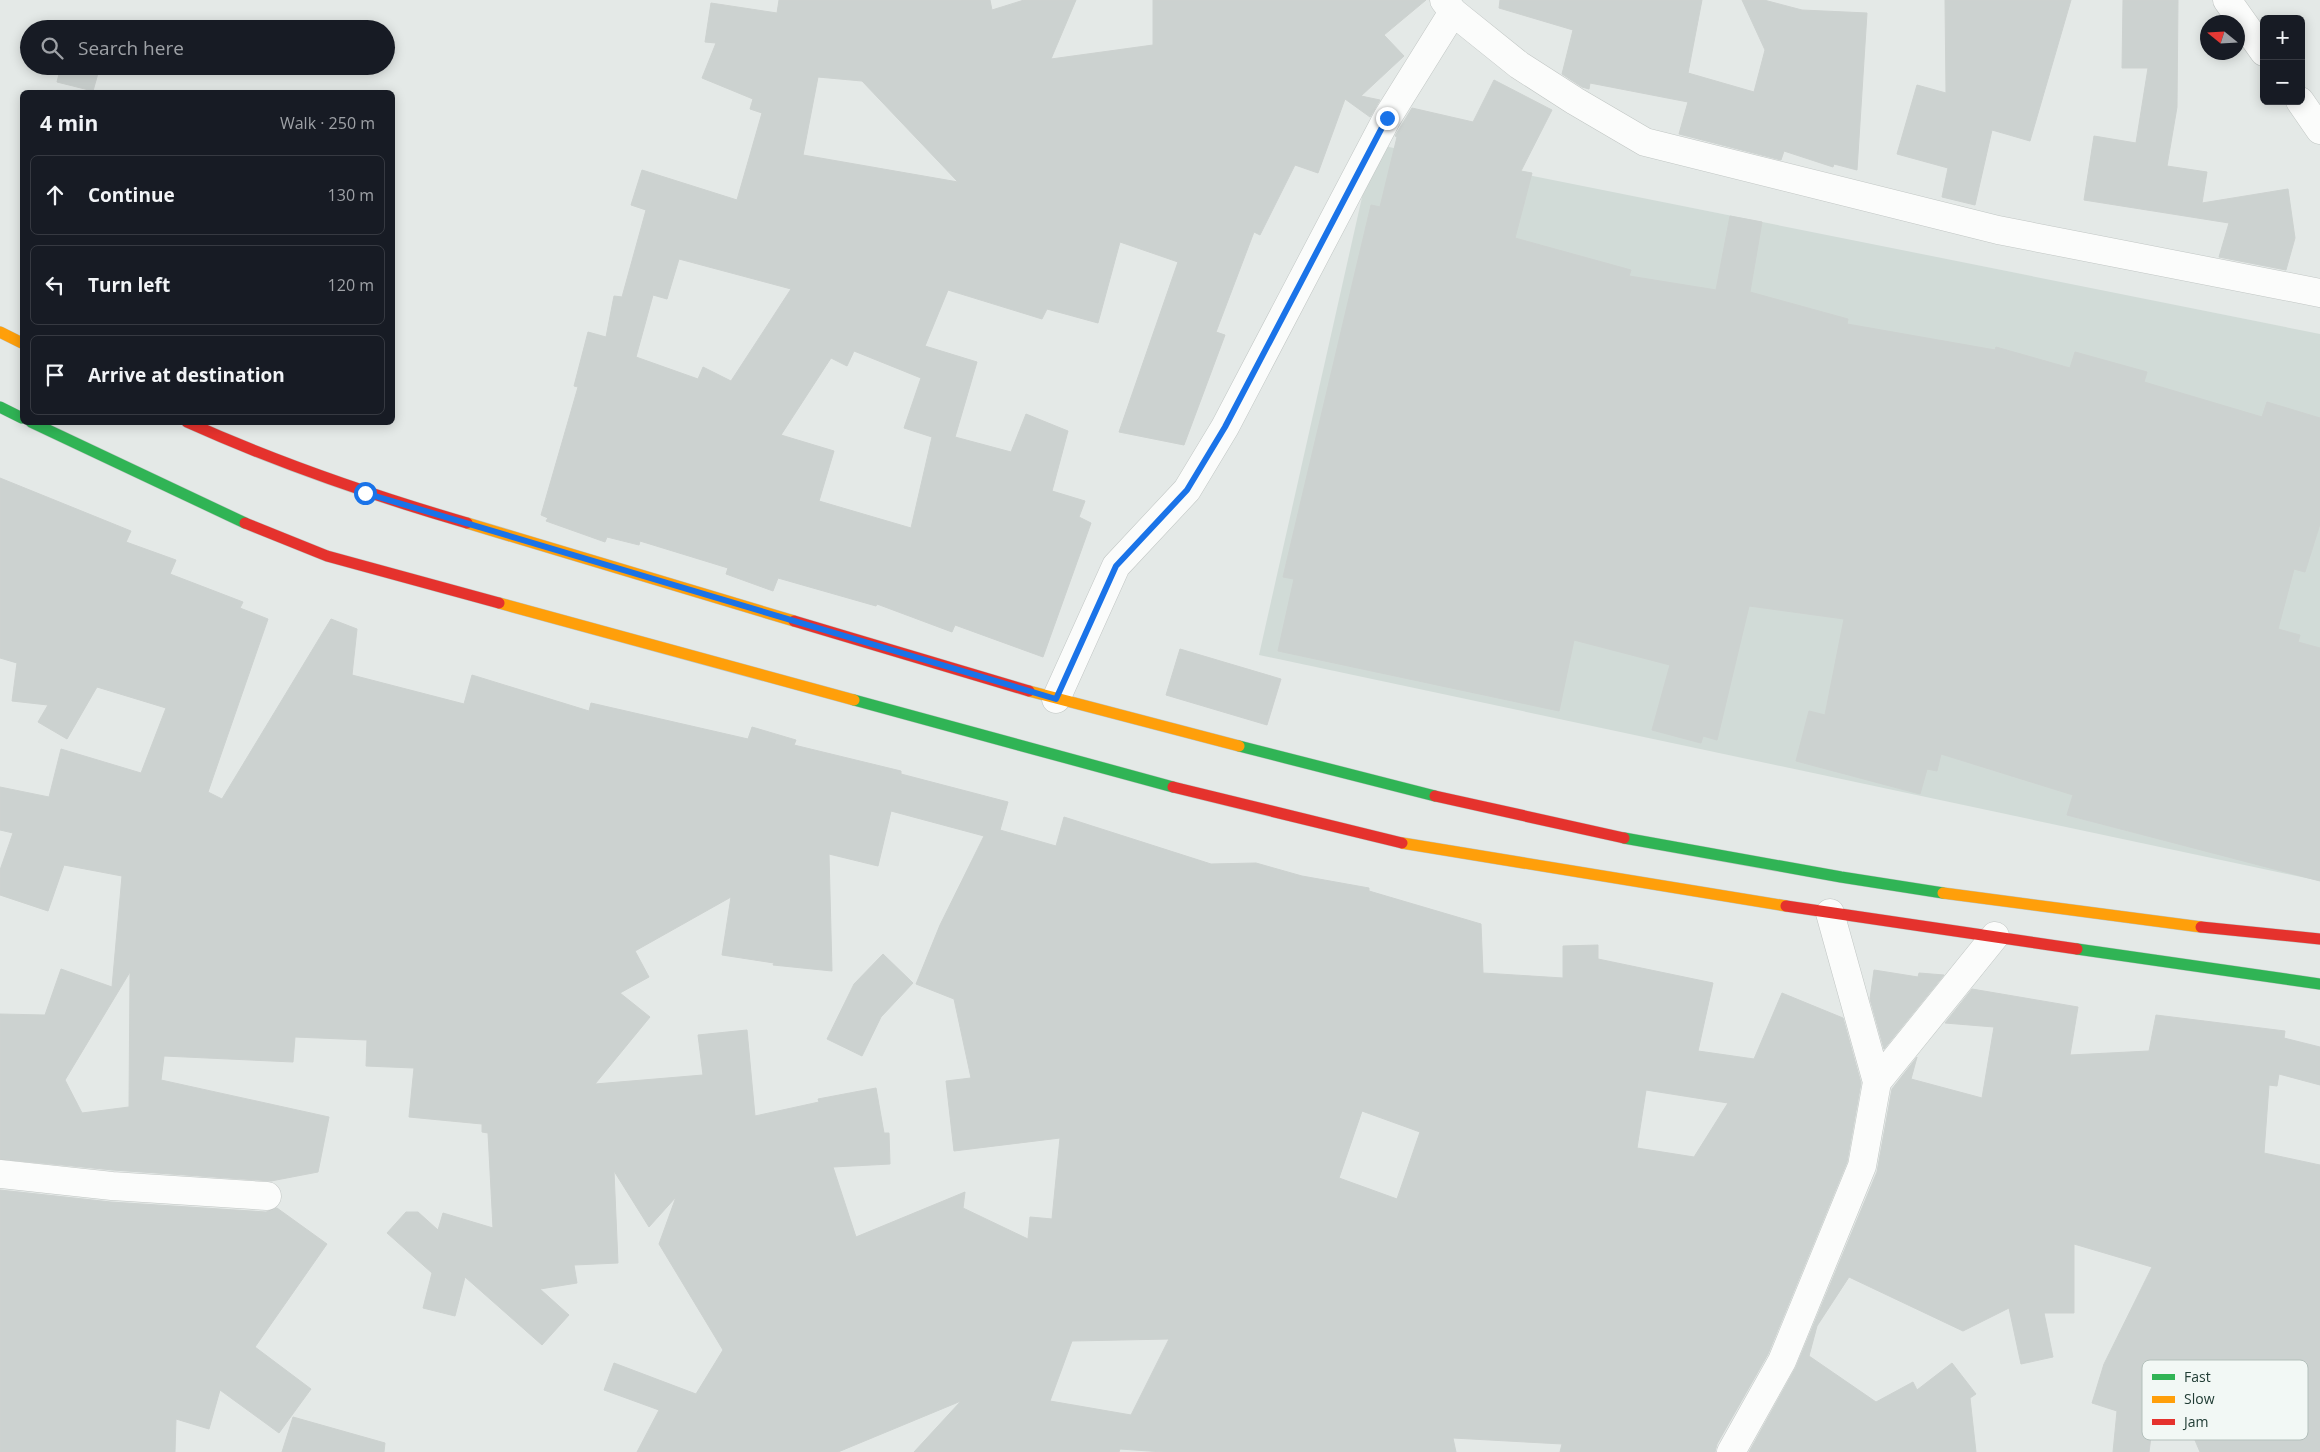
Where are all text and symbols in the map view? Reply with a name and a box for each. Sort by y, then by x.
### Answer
north arrow [2200,15,2245,60]
map controls [2260,15,2305,105]
button: + [2260,15,2305,60]
search box [20,20,395,75]
icon: search [38,34,66,62]
text: Search here [78,35,184,61]
button: − [2260,60,2305,105]
route end [1376,107,1399,130]
text: 4 min [40,109,98,137]
text: Walk · 250 m [280,112,375,134]
icon: ahead [41,181,69,209]
text: Continue [88,182,175,208]
text: 130 m [328,184,374,206]
icon: left [41,271,69,299]
text: Turn left [88,272,170,298]
text: 120 m [328,274,374,296]
icon: arrive [41,361,69,389]
text: Arrive at destination [88,362,285,388]
route start [354,482,377,505]
legend [2142,1360,2308,1440]
text: Fast [2184,1367,2211,1386]
text: Slow [2184,1389,2215,1408]
text: Jam [2182,1412,2209,1431]

